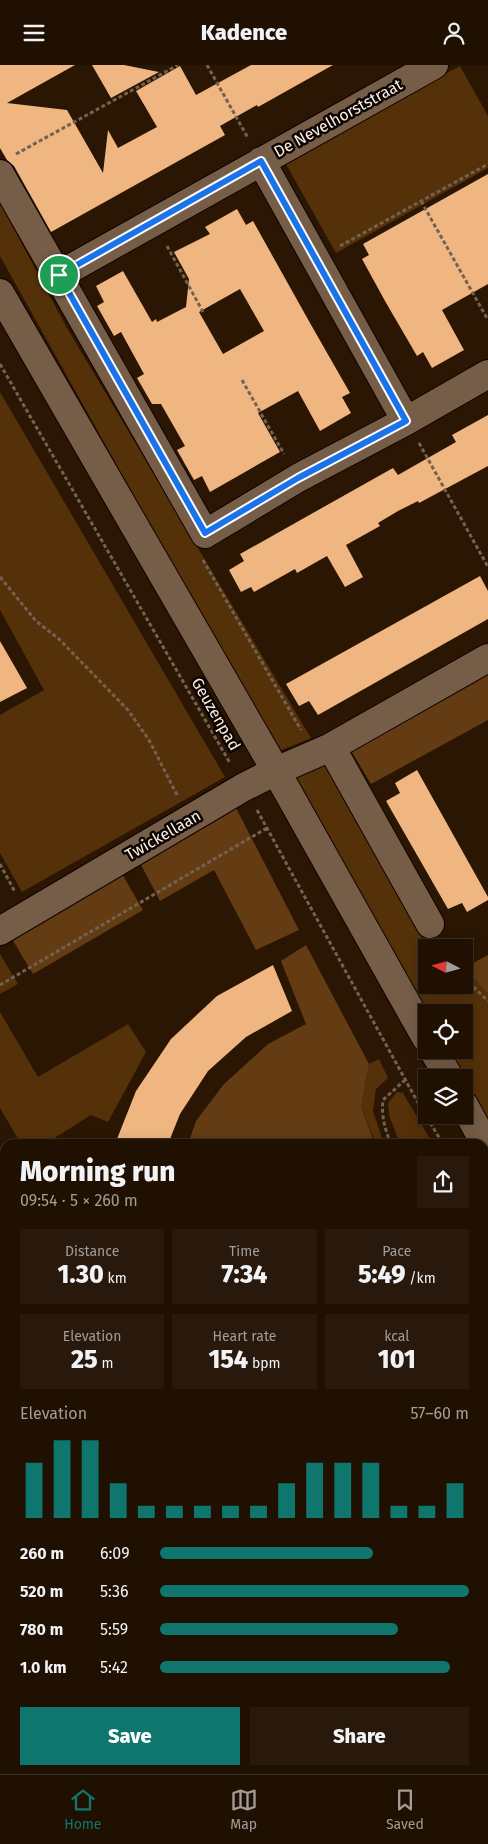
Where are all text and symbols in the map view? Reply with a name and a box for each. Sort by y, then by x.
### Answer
icon: menu [20,19,48,47]
text: Kadence [201,19,287,46]
icon: person [440,19,468,47]
street label: De Nevelhorststraat [270,75,406,161]
pin [38,254,80,296]
icon: arrive [45,261,73,289]
street label: Geuzenpad [188,674,244,754]
street label: Twickellaan [122,806,204,864]
north arrow [418,939,472,994]
map controls [418,939,473,1124]
button: locate [418,1004,473,1059]
button: layers [418,1069,473,1124]
text: Morning run [20,1155,175,1188]
button: share [417,1156,469,1208]
text: 09:54 · 5 × 260 m [20,1191,138,1210]
text: Distance [65,1243,119,1260]
text: Time [229,1243,260,1260]
text: Pace [382,1243,411,1260]
text: 1.30 [58,1260,104,1290]
text: 7:34 [222,1260,267,1290]
text: 5:49 [358,1260,406,1290]
text: km [104,1270,127,1287]
text: /km [406,1270,436,1287]
text: Elevation [63,1328,122,1345]
text: Heart rate [213,1328,276,1345]
text: kcal [384,1328,409,1345]
text: 25 [71,1345,98,1375]
text: 154 [208,1345,248,1375]
text: 101 [378,1345,416,1375]
text: m [98,1355,113,1372]
text: bpm [248,1355,281,1372]
text: Elevation [20,1404,87,1423]
text: 57–60 m [411,1404,469,1423]
text: 260 m [20,1544,64,1563]
text: 6:09 [100,1544,130,1563]
text: 520 m [20,1582,63,1601]
text: 5:36 [100,1582,129,1601]
text: 780 m [20,1620,63,1639]
text: 5:59 [100,1620,128,1639]
text: 1.0 km [20,1658,67,1677]
text: 5:42 [100,1658,128,1677]
button: Save [20,1707,240,1765]
button: Share [250,1707,469,1765]
tab: Home [64,1786,101,1833]
tab: Map [230,1786,258,1833]
tab: Saved [386,1786,424,1833]

